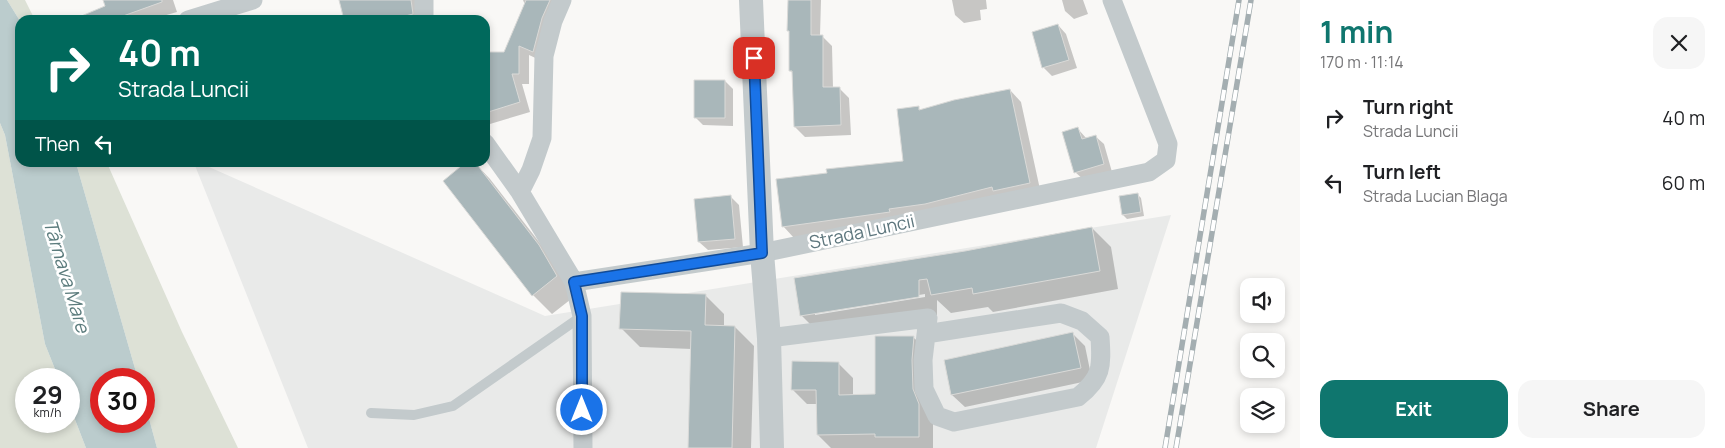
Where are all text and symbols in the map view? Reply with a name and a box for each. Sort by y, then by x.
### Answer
text: 1 min [1320,11,1393,52]
button: close [1653,17,1705,69]
text: 40 m [118,29,201,77]
icon: right [35,35,100,100]
pin [733,37,775,79]
icon: arrive [740,44,768,72]
text: 170 m · 11:14 [1320,51,1404,73]
text: Strada Luncii [118,74,249,104]
text: Turn right [1363,94,1453,120]
icon: right [1320,104,1348,132]
text: 40 m [1662,105,1705,131]
text: Strada Luncii [1363,120,1458,142]
icon: left [90,130,118,158]
text: Then [35,131,80,157]
text: Turn left [1363,159,1441,185]
icon: left [1320,169,1348,197]
text: 60 m [1662,170,1705,196]
text: Strada Lucian Blaga [1363,185,1508,207]
street label: Strada Luncii [807,208,917,254]
water label: Târnava Mare [38,216,97,337]
map controls [1240,278,1285,433]
button: sound [1240,278,1285,323]
button: search [1240,333,1285,378]
speed limit sign: 30 [90,368,155,433]
text: 29 [32,377,63,412]
button: Exit [1320,380,1508,438]
button: Share [1518,380,1705,438]
position arrow [555,383,607,435]
button: layers [1240,388,1285,433]
text: km/h [34,404,61,421]

